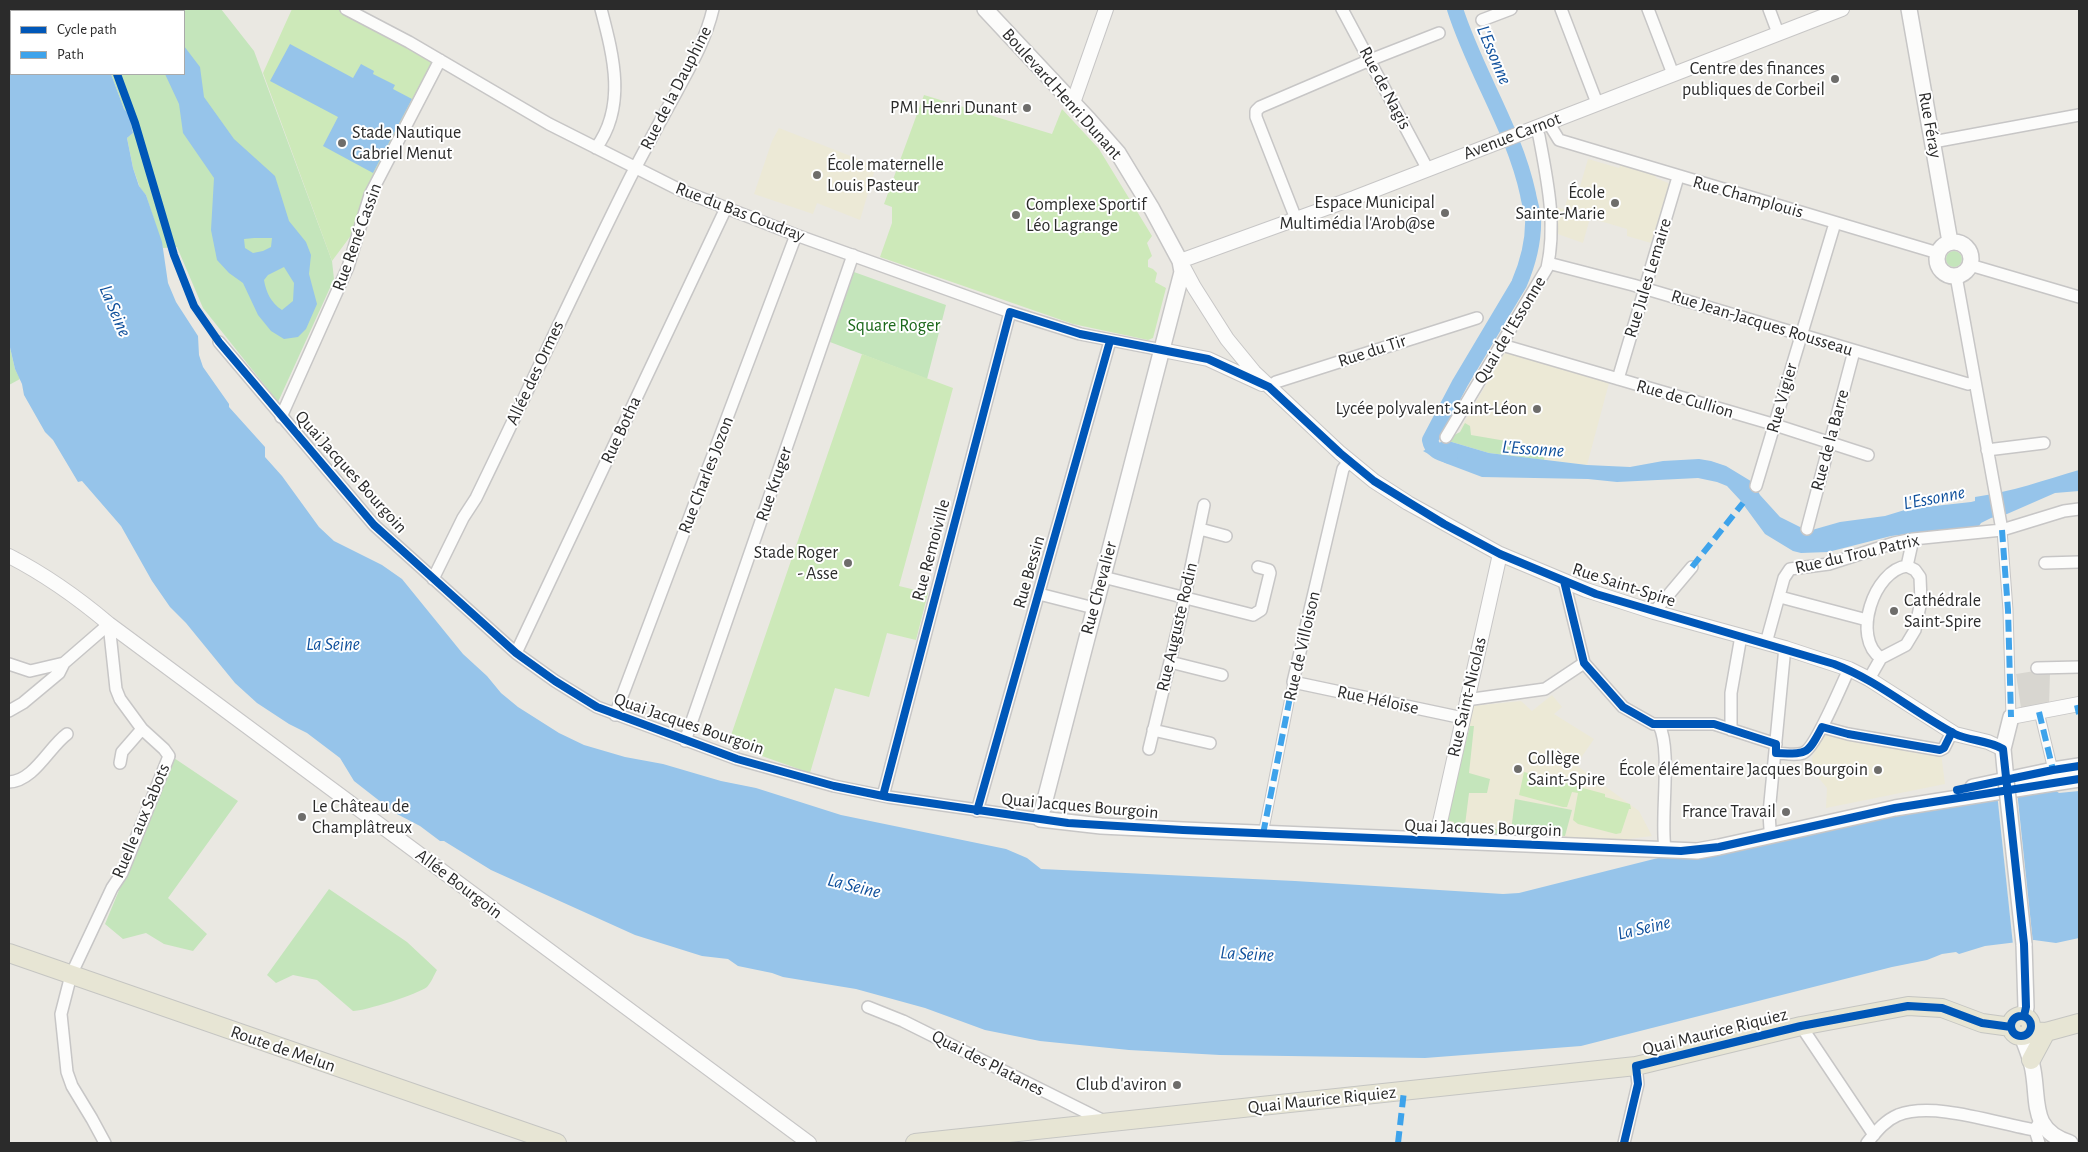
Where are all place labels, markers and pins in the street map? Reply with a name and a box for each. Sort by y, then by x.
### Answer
place label: Centre des finances publiques de Corbeil [1682,58,1825,100]
marker: Centre des finances publiques de Corbeil [1829,73,1841,85]
place label: PMI Henri Dunant [890,97,1017,119]
marker: PMI Henri Dunant [1021,102,1033,114]
place label: Stade Nautique Gabriel Menut [352,122,461,164]
marker: Stade Nautique Gabriel Menut [336,137,348,149]
place label: École maternelle Louis Pasteur [827,154,944,196]
marker: École maternelle Louis Pasteur [811,169,823,181]
place label: École Sainte-Marie [1516,182,1605,224]
place label: Espace Municipal Multimédia l'Arob@se [1279,192,1435,234]
place label: Complexe Sportif Léo Lagrange [1026,194,1146,236]
marker: École Sainte-Marie [1609,197,1621,209]
marker: Espace Municipal Multimédia l'Arob@se [1439,207,1451,219]
marker: Complexe Sportif Léo Lagrange [1010,209,1022,221]
place label: Lycée polyvalent Saint-Léon [1335,398,1527,420]
marker: Lycée polyvalent Saint-Léon [1531,403,1543,415]
place label: Stade Roger - Asse [754,542,838,584]
marker: Stade Roger - Asse [842,557,854,569]
place label: Cathédrale Saint-Spire [1904,590,1981,632]
marker: Cathédrale Saint-Spire [1888,605,1900,617]
place label: Collège Saint-Spire [1528,748,1605,791]
place label: École élémentaire Jacques Bourgoin [1619,759,1868,781]
marker: Collège Saint-Spire [1512,763,1524,775]
marker: École élémentaire Jacques Bourgoin [1872,764,1884,776]
place label: Le Château de Champlâtreux [312,796,412,839]
place label: France Travail [1682,801,1776,823]
marker: France Travail [1780,806,1792,818]
marker: Le Château de Champlâtreux [296,811,308,823]
place label: Club d'aviron [1076,1074,1167,1096]
marker: Club d'aviron [1171,1079,1183,1091]

